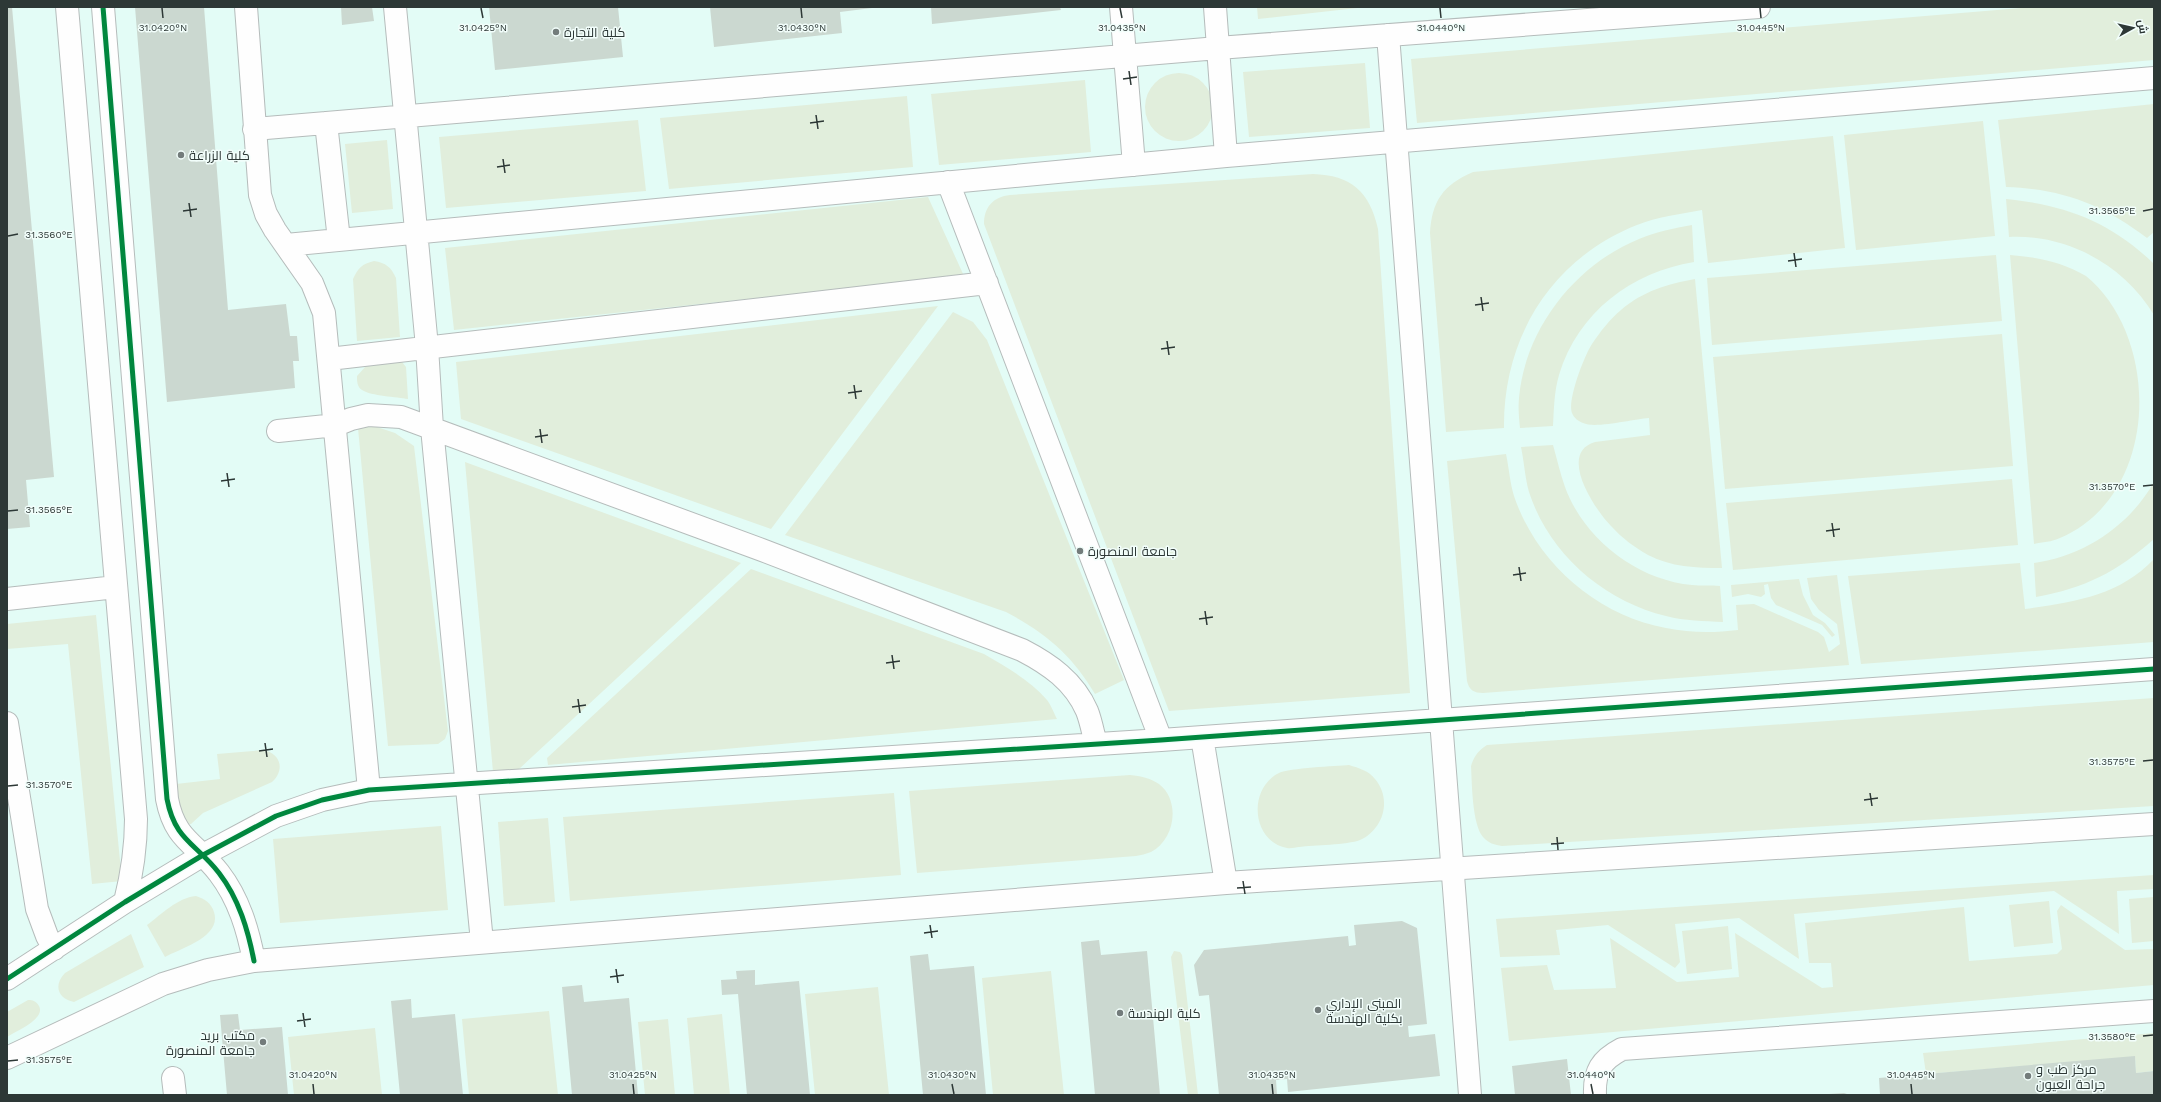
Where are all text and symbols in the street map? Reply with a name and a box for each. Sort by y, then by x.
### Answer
north arrow [2113,8,2153,48]
text: ش [2135,19,2150,35]
text: 31.0420°N [139,22,187,33]
text: 31.0425°N [459,22,507,33]
text: 31.0430°N [778,22,826,33]
text: 31.0435°N [1098,22,1146,33]
text: 31.0440°N [1417,22,1465,33]
text: 31.0445°N [1737,22,1785,33]
place label: كلية التجارة [564,25,625,40]
marker: كلية التجارة [551,27,561,37]
place label: كلية الزراعة [189,148,250,163]
marker: كلية الزراعة [176,150,186,160]
text: 31.3565°E [2089,205,2135,216]
text: 31.3560°E [25,229,73,240]
text: 31.3570°E [2089,481,2135,492]
text: 31.3565°E [26,504,72,515]
place label: جامعة المنصورة [1088,544,1177,559]
marker: جامعة المنصورة [1075,546,1085,556]
text: 31.3575°E [2089,756,2135,767]
text: 31.3570°E [26,779,72,790]
place label: المبنى الإداري بكلية الهندسة [1326,996,1402,1026]
marker: المبنى الإداري بكلية الهندسة [1313,1005,1323,1015]
place label: كلية الهندسة [1128,1006,1201,1021]
marker: كلية الهندسة [1115,1008,1125,1018]
place label: مكتب بريد جامعة المنصورة [166,1028,255,1058]
text: 31.3580°E [2088,1031,2136,1042]
marker: مكتب بريد جامعة المنصورة [258,1037,268,1047]
text: 31.3575°E [26,1054,72,1065]
place label: مركز طب و جراحة العيون [2036,1062,2105,1092]
text: 31.0420°N [289,1069,337,1080]
text: 31.0425°N [609,1069,657,1080]
text: 31.0430°N [928,1069,976,1080]
text: 31.0435°N [1248,1069,1296,1080]
text: 31.0440°N [1567,1069,1615,1080]
text: 31.0445°N [1887,1069,1935,1080]
marker: مركز طب و جراحة العيون [2023,1071,2033,1081]

